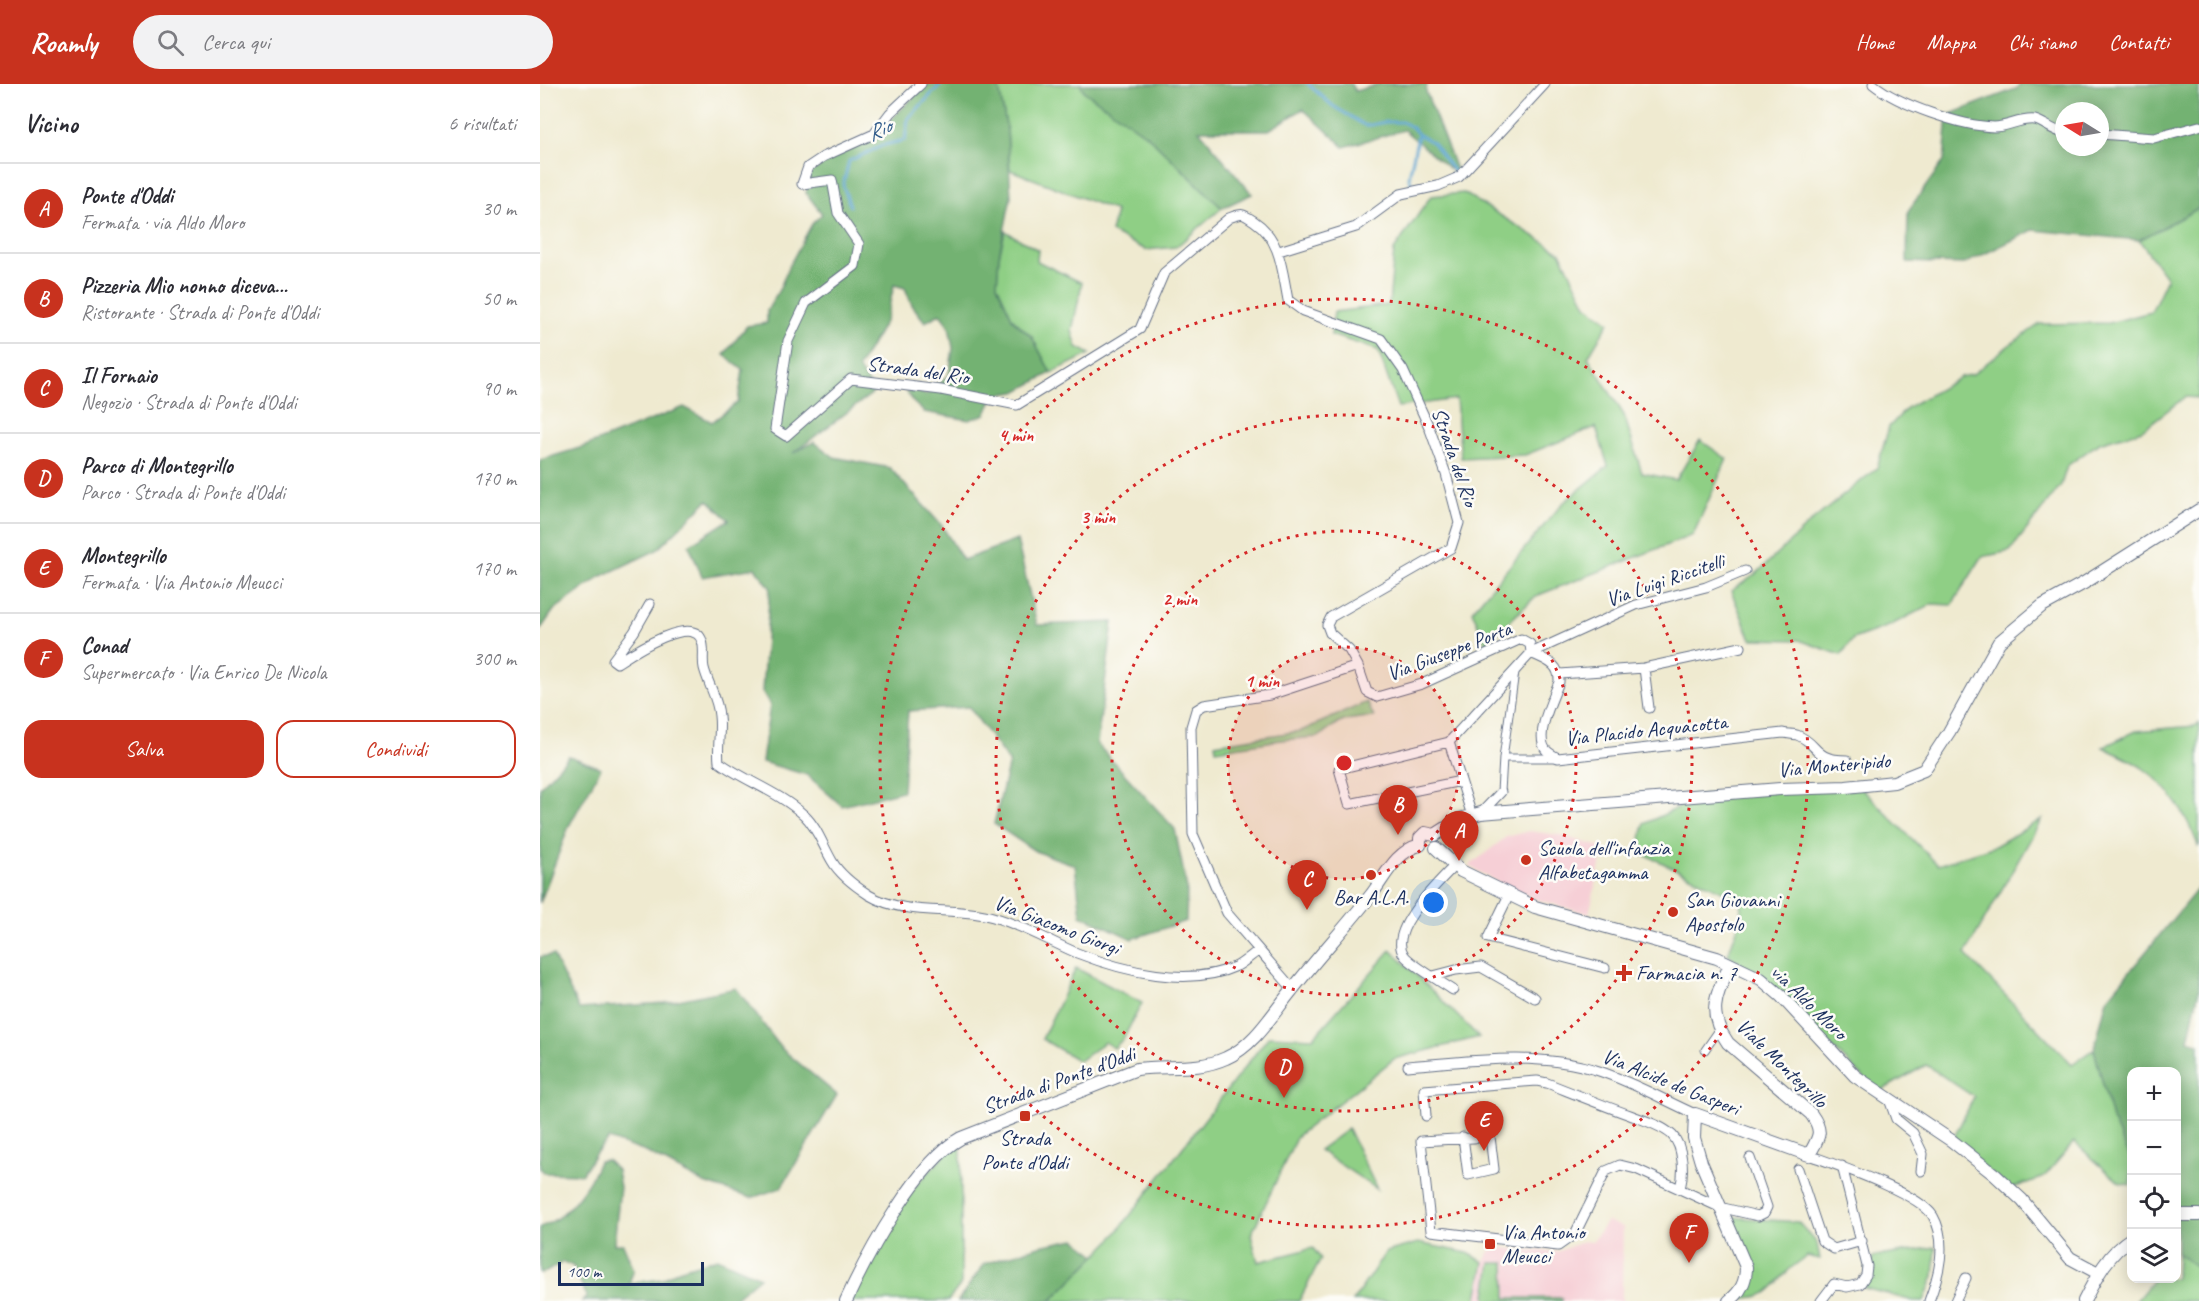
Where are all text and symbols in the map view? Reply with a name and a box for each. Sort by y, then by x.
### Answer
search box [133,15,553,69]
text: Roamly [30,25,97,60]
icon: search [154,26,187,59]
text: Cerca qui [202,28,270,56]
text: Home [1856,29,1894,55]
text: Mappa [1927,29,1975,55]
text: Chi siamo [2008,29,2076,55]
text: Contatti [2109,29,2169,55]
north arrow [2055,102,2109,156]
text: Vicino [24,107,78,140]
text: 6 risultati [448,111,516,136]
water label: Rio [862,111,899,148]
text: Ponte d'Oddi [81,182,173,210]
text: A [38,196,49,221]
text: 30 m [482,196,516,221]
text: Fermata · via Aldo Moro [81,210,244,235]
text: Pizzeria Mio nonno diceva... [81,272,287,300]
text: B [38,286,49,311]
text: 50 m [482,286,516,311]
text: Ristorante · Strada di Ponte d'Oddi [81,300,319,325]
street label: Strada del Rio [865,350,973,390]
text: Il Fornaio [81,362,157,390]
text: C [39,376,48,401]
text: 90 m [482,376,516,401]
text: Negozio · Strada di Ponte d'Oddi [81,390,296,415]
street label: Strada del Rio [1426,404,1485,512]
text: 4 min [999,424,1034,446]
text: Parco di Montegrillo [81,452,233,480]
text: D [38,466,49,491]
text: 170 m [473,466,516,491]
text: Parco · Strada di Ponte d'Oddi [81,480,285,505]
text: 3 min [1081,506,1116,528]
text: Montegrillo [81,542,166,570]
street label: Via Luigi Riccitelli [1603,547,1730,612]
text: E [38,556,49,581]
text: 170 m [473,556,516,581]
text: Fermata · Via Antonio Meucci [81,570,282,595]
text: 2 min [1163,588,1198,610]
street label: Via Giuseppe Porta [1383,615,1516,687]
text: Conad [81,632,127,660]
text: F [39,646,48,671]
text: 300 m [473,646,516,671]
text: Supermercato · Via Enrico De Nicola [81,660,327,685]
text: 1 min [1245,670,1280,692]
street label: Via Placido Acquacotta [1564,708,1731,751]
button: Salva [24,720,264,778]
button: Condividi [276,720,516,778]
street label: Via Monteripido [1777,747,1893,783]
centre of rings [1334,753,1354,773]
pin: B [1378,786,1418,835]
pin: A [1440,812,1478,861]
place label: Scuola dell'infanzia Alfabetagamma [1538,835,1671,885]
marker: Scuola dell'infanzia Alfabetagamma [1519,853,1533,867]
pin: C [1288,860,1326,910]
marker: Bar A.L.A. [1364,868,1378,882]
place label: Bar A.L.A. [1333,884,1409,910]
place label: San Giovanni Apostolo [1685,887,1783,937]
your location [1419,888,1448,917]
street label: Via Giacomo Giorgi [991,889,1126,962]
marker: San Giovanni Apostolo [1666,905,1680,919]
street label: via Aldo Moro [1765,959,1855,1047]
place label: Farmacia n. 7 [1636,960,1739,986]
marker: Farmacia n. 7 [1617,966,1631,980]
street label: Viale Montegrillo [1731,1013,1834,1114]
street label: Strada di Ponte d'Oddi [980,1039,1141,1120]
street label: Via Alcide de Gasperi [1599,1043,1746,1122]
pin: D [1264,1048,1304,1098]
map controls [2127,1067,2181,1283]
button: + [2127,1067,2181,1121]
pin: E [1464,1102,1504,1151]
marker: Strada Ponte d'Oddi [1018,1109,1032,1123]
button: − [2127,1121,2181,1175]
place label: Strada Ponte d'Oddi [982,1125,1071,1175]
button: locate [2127,1175,2181,1229]
pin: F [1670,1214,1708,1263]
place label: Via Antonio Meucci [1502,1219,1587,1269]
button: layers [2127,1229,2181,1283]
marker: Via Antonio Meucci [1483,1237,1497,1251]
scale bar [558,1259,704,1286]
text: 100 m [567,1262,601,1282]

